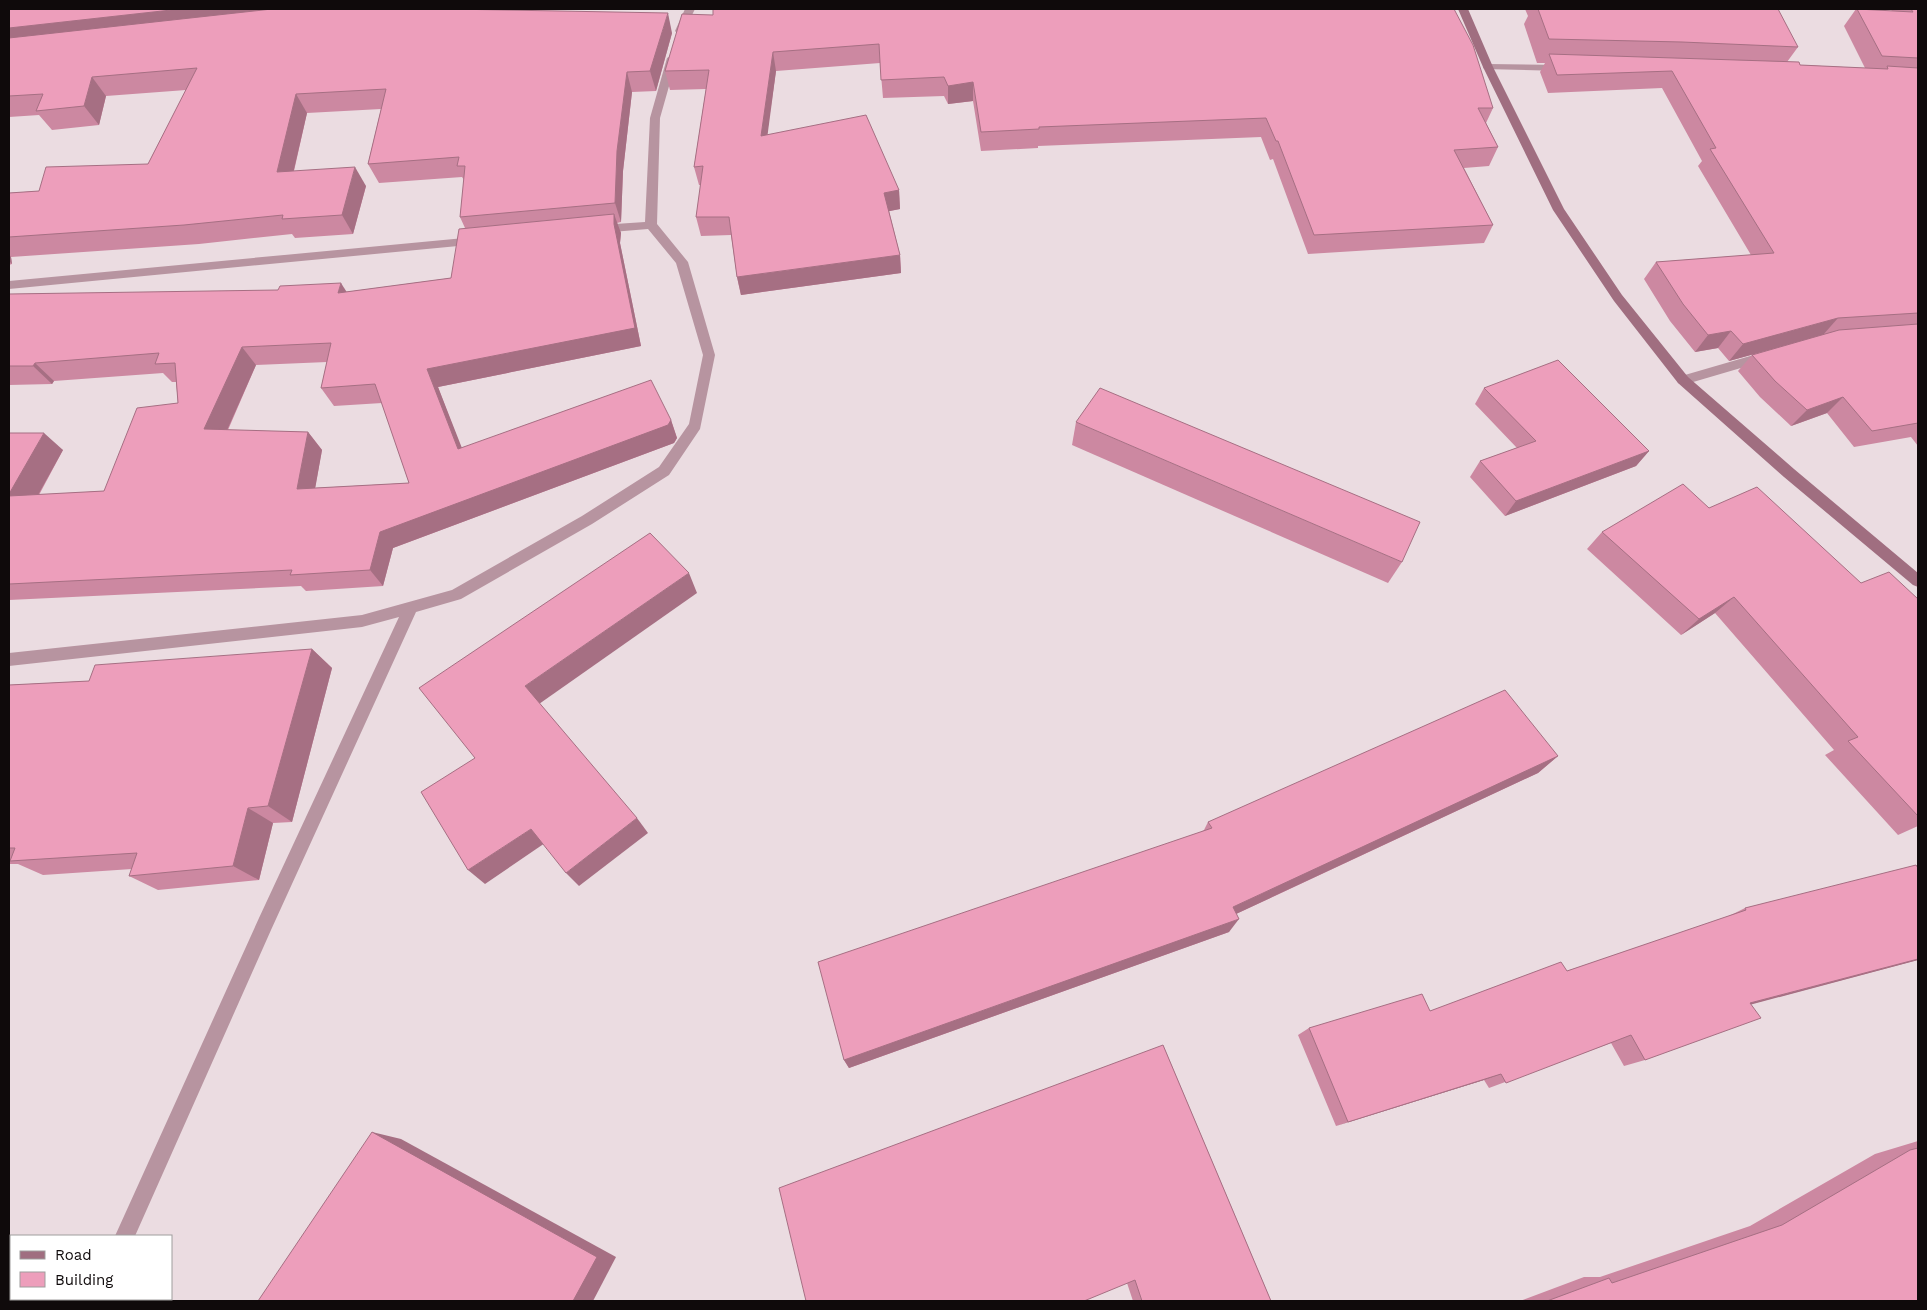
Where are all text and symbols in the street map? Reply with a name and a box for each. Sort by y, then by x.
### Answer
legend [10,1235,172,1300]
text: Road [55,1246,92,1264]
text: Building [55,1271,113,1289]

